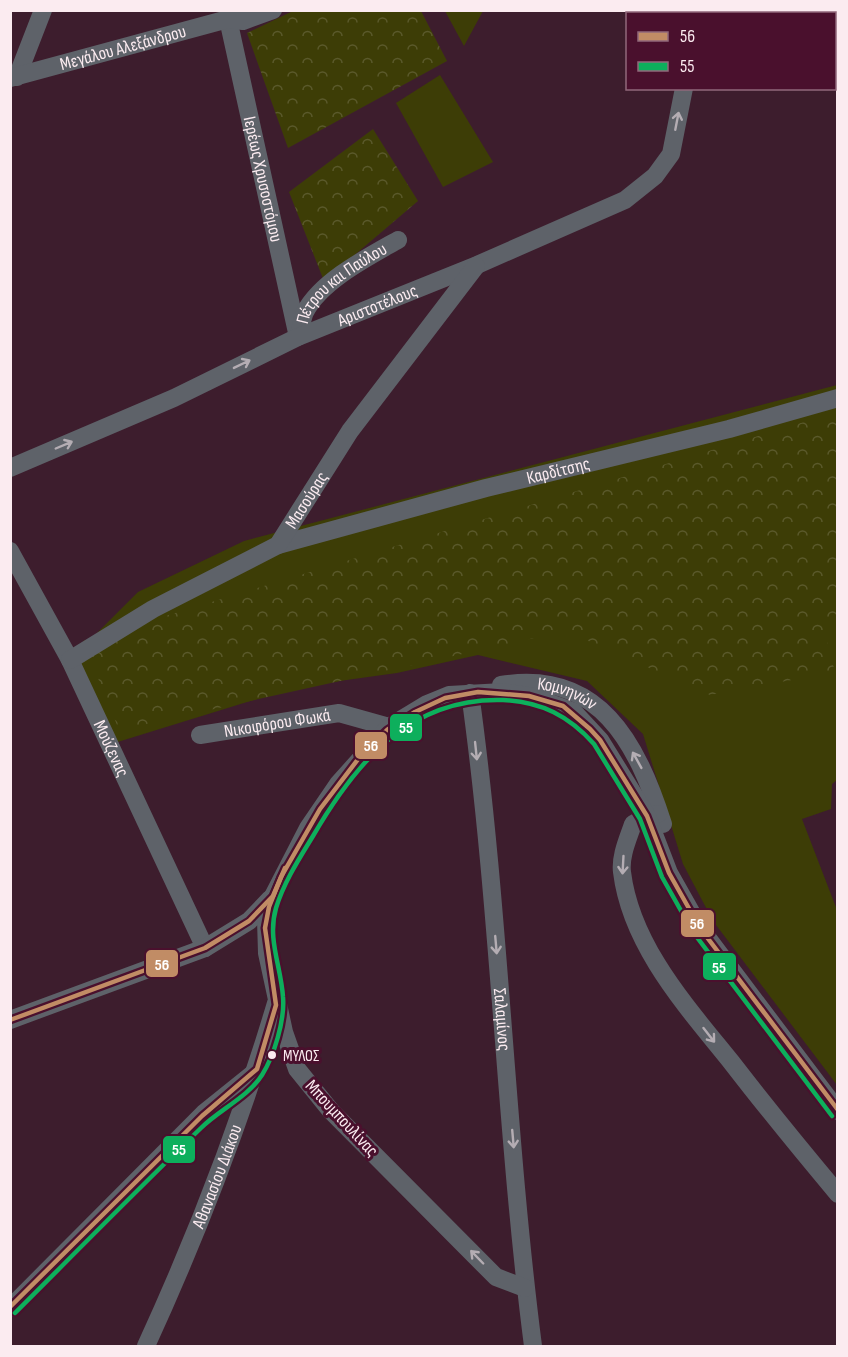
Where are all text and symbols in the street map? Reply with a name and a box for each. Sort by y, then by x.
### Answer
legend [626,12,836,90]
street label: Μεγάλου Αλεξάνδρου [58,21,189,75]
text: 56 [680,26,695,47]
text: 55 [680,56,694,77]
one-way arrow [672,112,683,132]
street label: Ιερέως Χρυσοστόμου [239,114,287,244]
street label: Πέτρου και Παύλου [292,238,391,326]
street label: Αριστοτέλους [334,280,421,331]
one-way arrow [232,358,250,370]
one-way arrow [55,439,73,450]
street label: Καρδίτσης [525,453,592,489]
street label: Μασούρας [281,468,333,533]
street label: Κομνηνών [536,673,601,714]
street label: Νικοφόρου Φωκά [222,704,332,742]
line badge: 55 [389,713,423,742]
street label: Μούζενας [89,717,133,780]
text: 55 [399,719,413,738]
line badge: 56 [354,731,388,760]
text: 56 [364,737,378,756]
one-way arrow [471,740,482,760]
one-way arrow [631,752,643,769]
one-way arrow [618,854,629,874]
line badge: 56 [680,909,715,938]
text: 56 [690,915,704,934]
one-way arrow [491,934,502,954]
line badge: 56 [145,949,179,978]
line badge: 55 [702,952,737,981]
text: 56 [155,956,169,975]
text: 55 [712,959,726,978]
street label: Σαλαμίνος [489,987,515,1052]
one-way arrow [703,1027,716,1043]
place label: ΜΥΛΟΣ [283,1047,319,1066]
marker: ΜΥΛΟΣ [266,1049,278,1061]
street label: Μπουμπουλίνας [301,1076,383,1161]
street label: Αθανασίου Διάκου [188,1122,247,1232]
one-way arrow [508,1128,519,1148]
line badge: 55 [162,1135,196,1164]
text: 55 [172,1141,186,1160]
one-way arrow [470,1250,485,1265]

